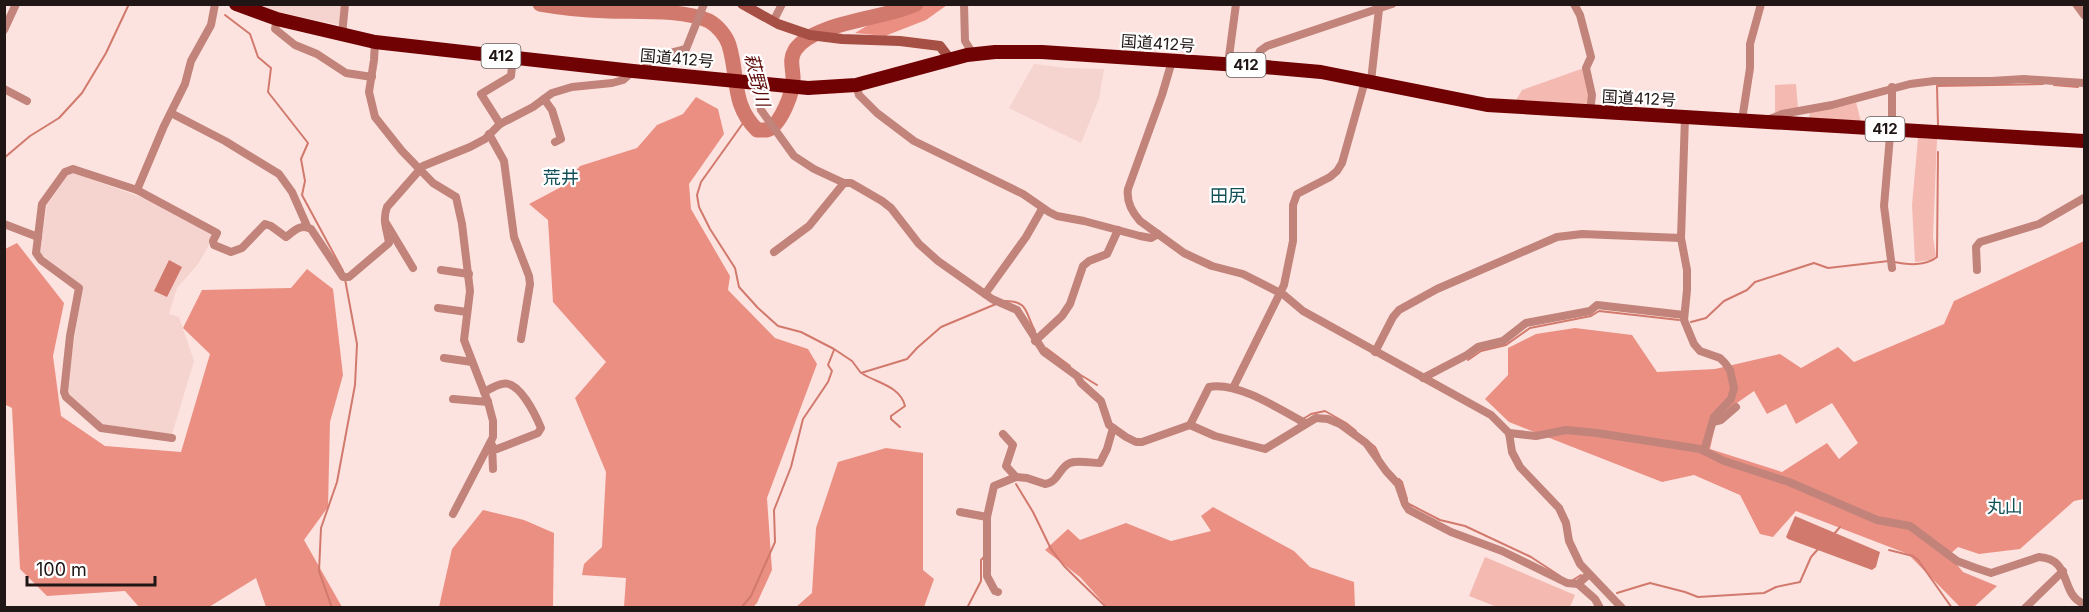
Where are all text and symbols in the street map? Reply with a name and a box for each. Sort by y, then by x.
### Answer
street label: 国道412号 [1120,30,1196,56]
road number: 412 [482,44,520,68]
street label: 国道412号 [639,45,715,71]
water label: 萩野川 [741,51,775,111]
road number: 412 [1226,53,1266,77]
street label: 国道412号 [1601,86,1677,110]
road number: 412 [1866,117,1904,141]
district label: 荒井 [543,167,579,188]
district label: 田尻 [1210,185,1246,206]
district label: 丸山 [1987,496,2023,517]
scale bar [27,549,154,587]
text: 100 m [36,559,87,580]

